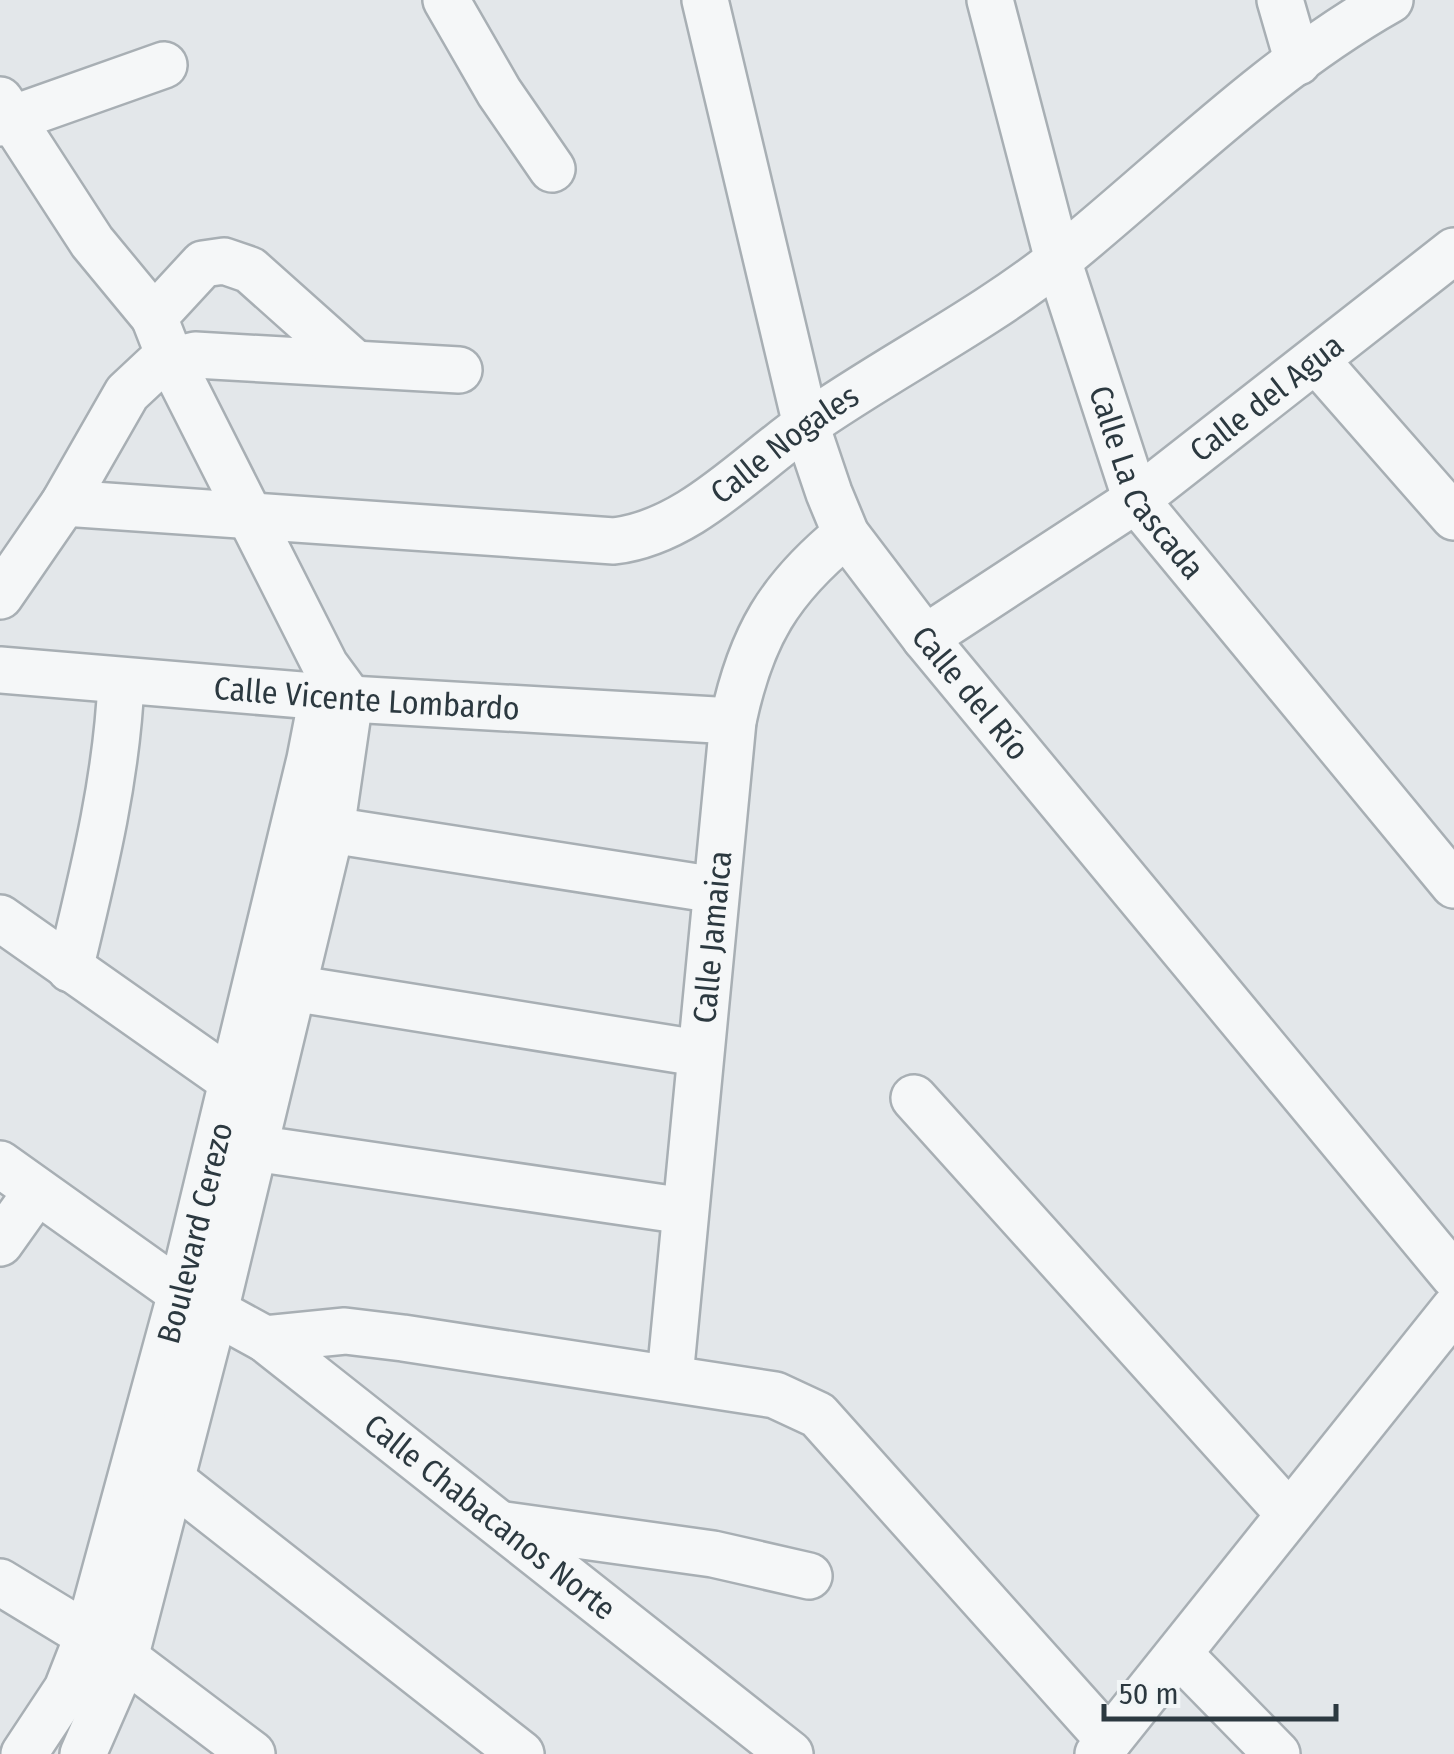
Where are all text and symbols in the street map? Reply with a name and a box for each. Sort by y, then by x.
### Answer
street label: Calle del Agua [1182,326,1351,470]
street label: Calle Nogales [703,376,866,512]
street label: Calle La Cascada [1081,381,1212,587]
street label: Calle del Río [904,619,1037,768]
street label: Calle Vicente Lombardo [212,669,521,728]
street label: Calle Jamaica [685,849,739,1025]
street label: Boulevard Cerezo [149,1119,241,1348]
street label: Calle Chabacanos Norte [357,1406,623,1628]
scale bar [1104,1659,1336,1721]
text: 50 m [1119,1676,1179,1712]

